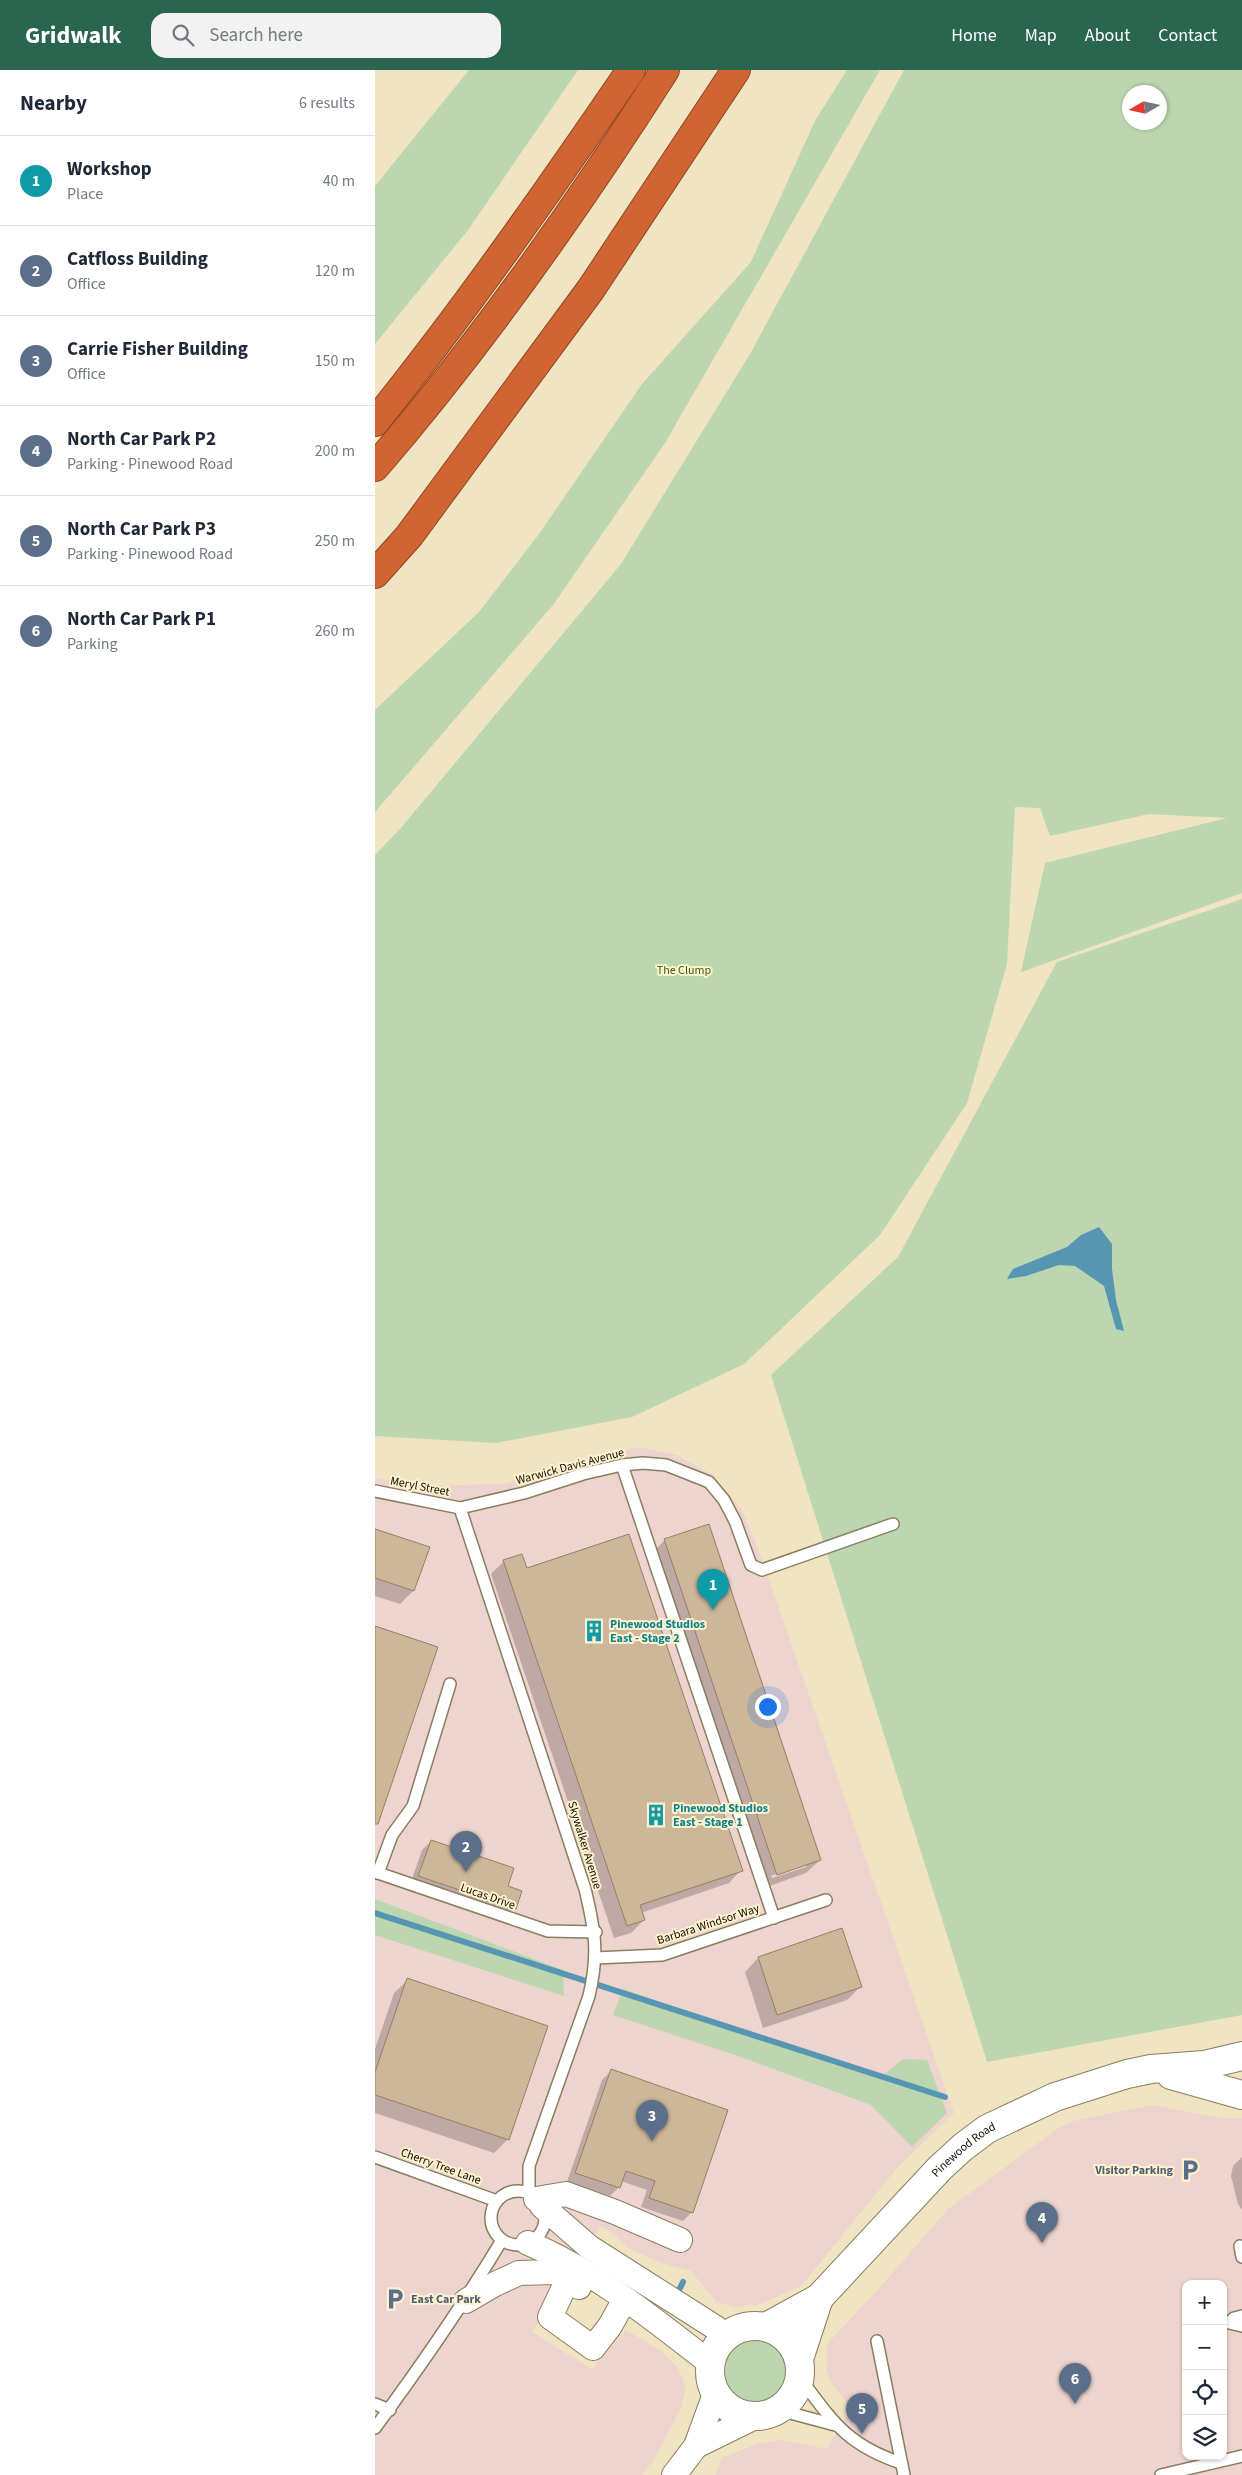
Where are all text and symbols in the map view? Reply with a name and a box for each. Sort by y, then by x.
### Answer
search box [151,13,501,58]
text: Gridwalk [25,18,121,53]
icon: search [169,21,197,49]
text: Search here [209,22,303,49]
text: Home [951,23,997,48]
text: Map [1025,23,1057,48]
text: About [1085,23,1130,48]
text: Contact [1158,23,1217,48]
north arrow [1122,85,1167,130]
text: Nearby [20,88,87,118]
text: 6 results [299,92,355,114]
text: Workshop [67,156,152,183]
text: 1 [32,170,40,192]
text: 40 m [323,170,355,192]
text: Place [67,183,103,205]
text: Catfloss Building [67,246,208,273]
text: 2 [32,260,40,282]
text: 120 m [315,260,355,282]
text: Office [67,273,106,295]
text: Carrie Fisher Building [67,336,248,363]
text: 3 [32,350,40,372]
text: 150 m [315,350,355,372]
text: Office [67,363,106,385]
text: North Car Park P2 [67,426,216,453]
text: 4 [32,440,40,462]
text: 200 m [315,440,355,462]
text: Parking · Pinewood Road [67,453,233,475]
text: North Car Park P3 [67,516,216,543]
text: 5 [32,530,40,552]
text: 250 m [315,530,355,552]
text: Parking · Pinewood Road [67,543,233,565]
text: North Car Park P1 [67,606,216,633]
text: 6 [32,620,40,642]
text: 260 m [315,620,355,642]
text: Parking [67,633,118,655]
park label: The Clump [657,962,712,979]
street label: Warwick Davis Avenue [514,1444,626,1489]
street label: Meryl Street [389,1472,451,1501]
pin: 1 [697,1569,729,1610]
place label: Pinewood Studios East - Stage 2 [610,1616,705,1647]
building icon: Pinewood Studios East - Stage 2 [581,1618,607,1644]
your location [755,1694,781,1720]
street label: Skywalker Avenue [563,1799,606,1891]
place label: Pinewood Studios East - Stage 1 [673,1800,768,1831]
building icon: Pinewood Studios East - Stage 1 [643,1802,669,1828]
pin: 2 [450,1831,482,1872]
street label: Lucas Drive [458,1879,518,1914]
street label: Barbara Windsor Way [655,1900,762,1949]
pin: 3 [636,2100,668,2141]
street label: Pinewood Road [928,2118,998,2181]
street label: Cherry Tree Lane [398,2144,484,2189]
parking icon: Visitor Parking [1177,2157,1203,2183]
place label: Visitor Parking [1094,2162,1174,2179]
pin: 4 [1026,2202,1058,2243]
map controls [1182,2280,1227,2460]
button: + [1182,2280,1227,2325]
parking icon: East Car Park [382,2286,408,2312]
place label: East Car Park [411,2291,481,2308]
button: − [1182,2325,1227,2370]
pin: 6 [1059,2363,1091,2404]
button: locate [1182,2370,1227,2415]
pin: 5 [846,2393,878,2434]
button: layers [1182,2415,1227,2460]

